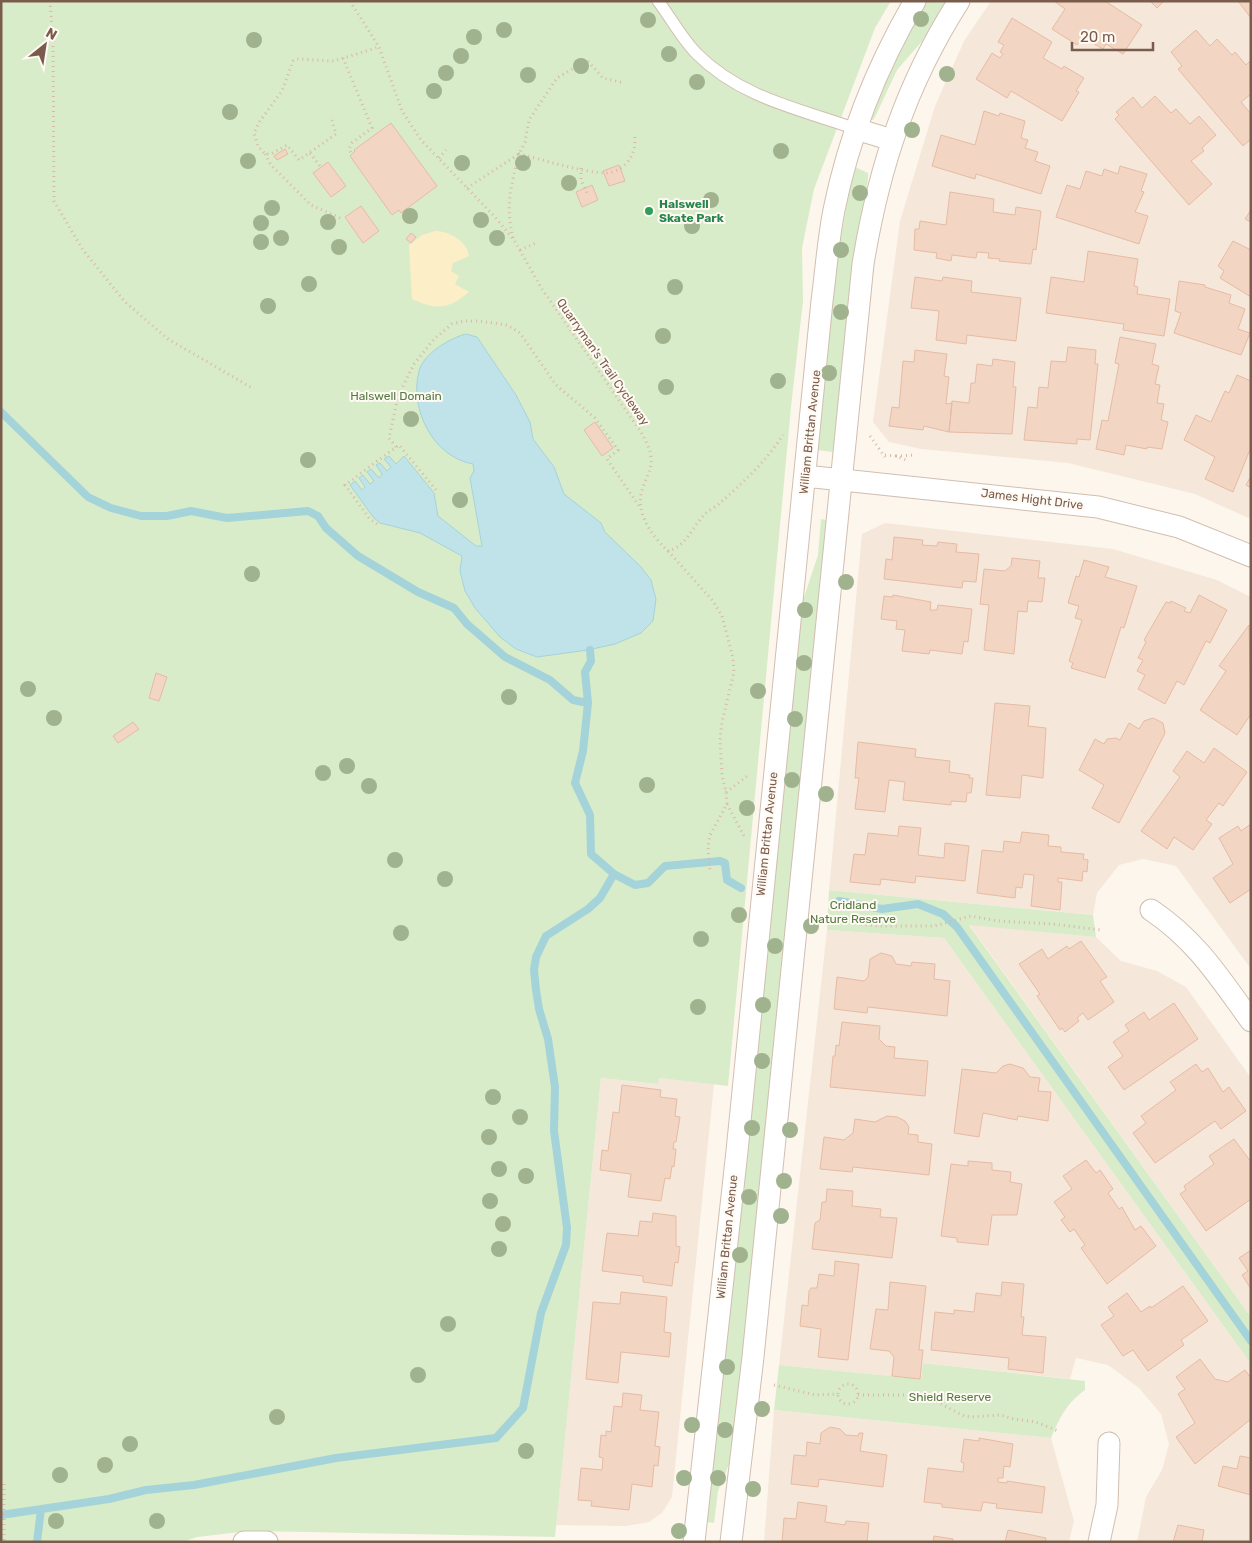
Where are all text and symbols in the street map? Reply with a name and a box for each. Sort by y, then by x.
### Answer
north arrow [20,20,70,70]
scale bar [1072,20,1153,52]
text: N [43,24,60,44]
text: 20 m [1080,28,1115,46]
place label: Halswell Skate Park [659,197,724,225]
marker: Halswell Skate Park [643,205,655,217]
street label: Quarryman's Trail Cycleway [554,296,653,429]
street label: William Brittan Avenue [797,369,824,495]
park label: Halswell Domain [350,389,442,403]
street label: James Hight Drive [980,486,1084,512]
street label: William Brittan Avenue [754,771,781,897]
park label: Cridland Nature Reserve [810,898,896,926]
street label: William Brittan Avenue [714,1174,741,1300]
park label: Shield Reserve [909,1390,991,1404]

